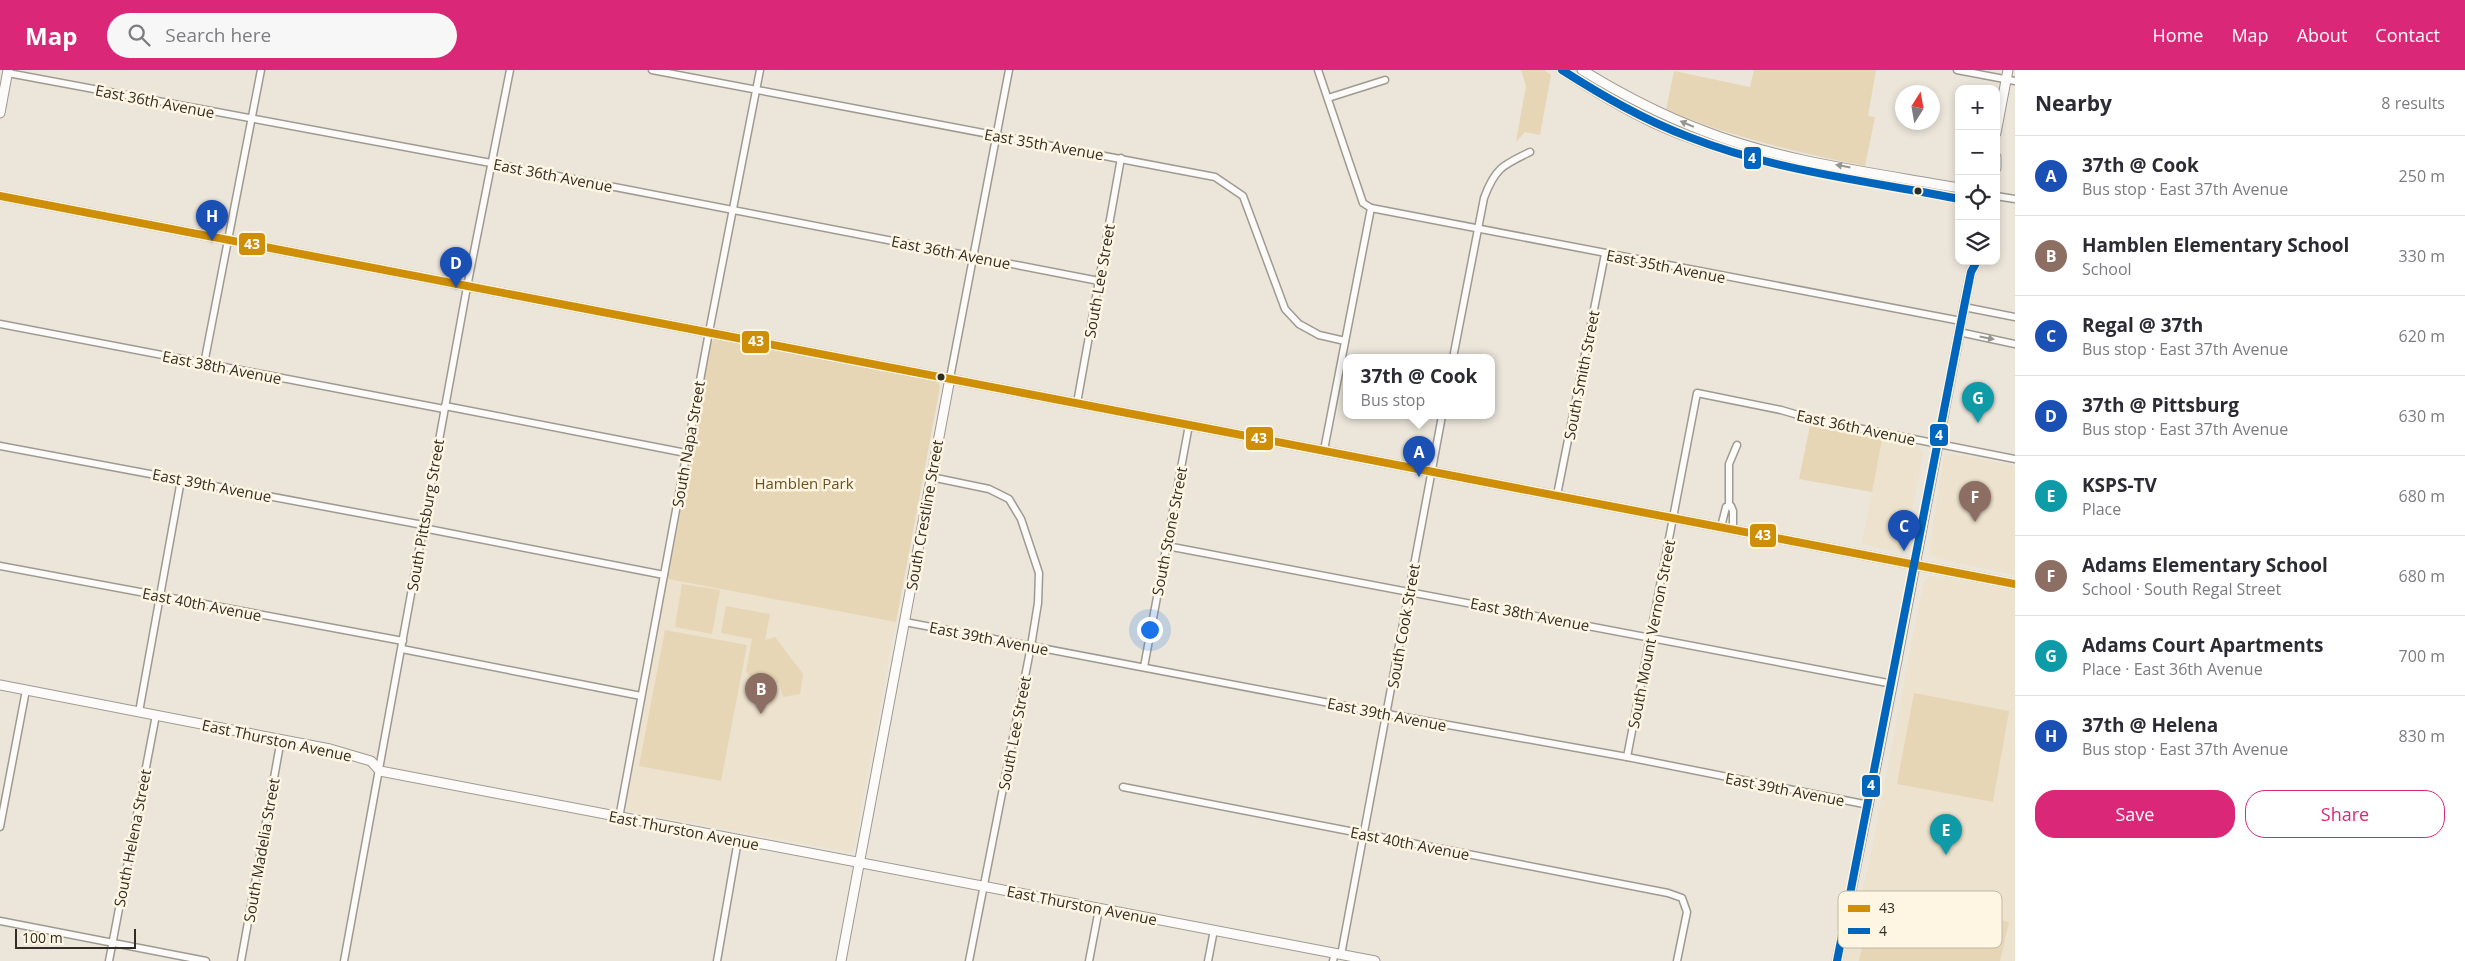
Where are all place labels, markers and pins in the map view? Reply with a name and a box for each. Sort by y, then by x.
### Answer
unlabelled marker [1913,186,1923,196]
pin: H [196,200,228,241]
pin: D [440,247,472,288]
unlabelled marker [936,372,946,382]
pin: G [1962,382,1994,423]
pin: A [1403,436,1435,477]
pin: F [1959,481,1991,522]
pin: C [1888,510,1920,551]
pin: B [745,673,777,714]
pin: E [1930,814,1962,855]

